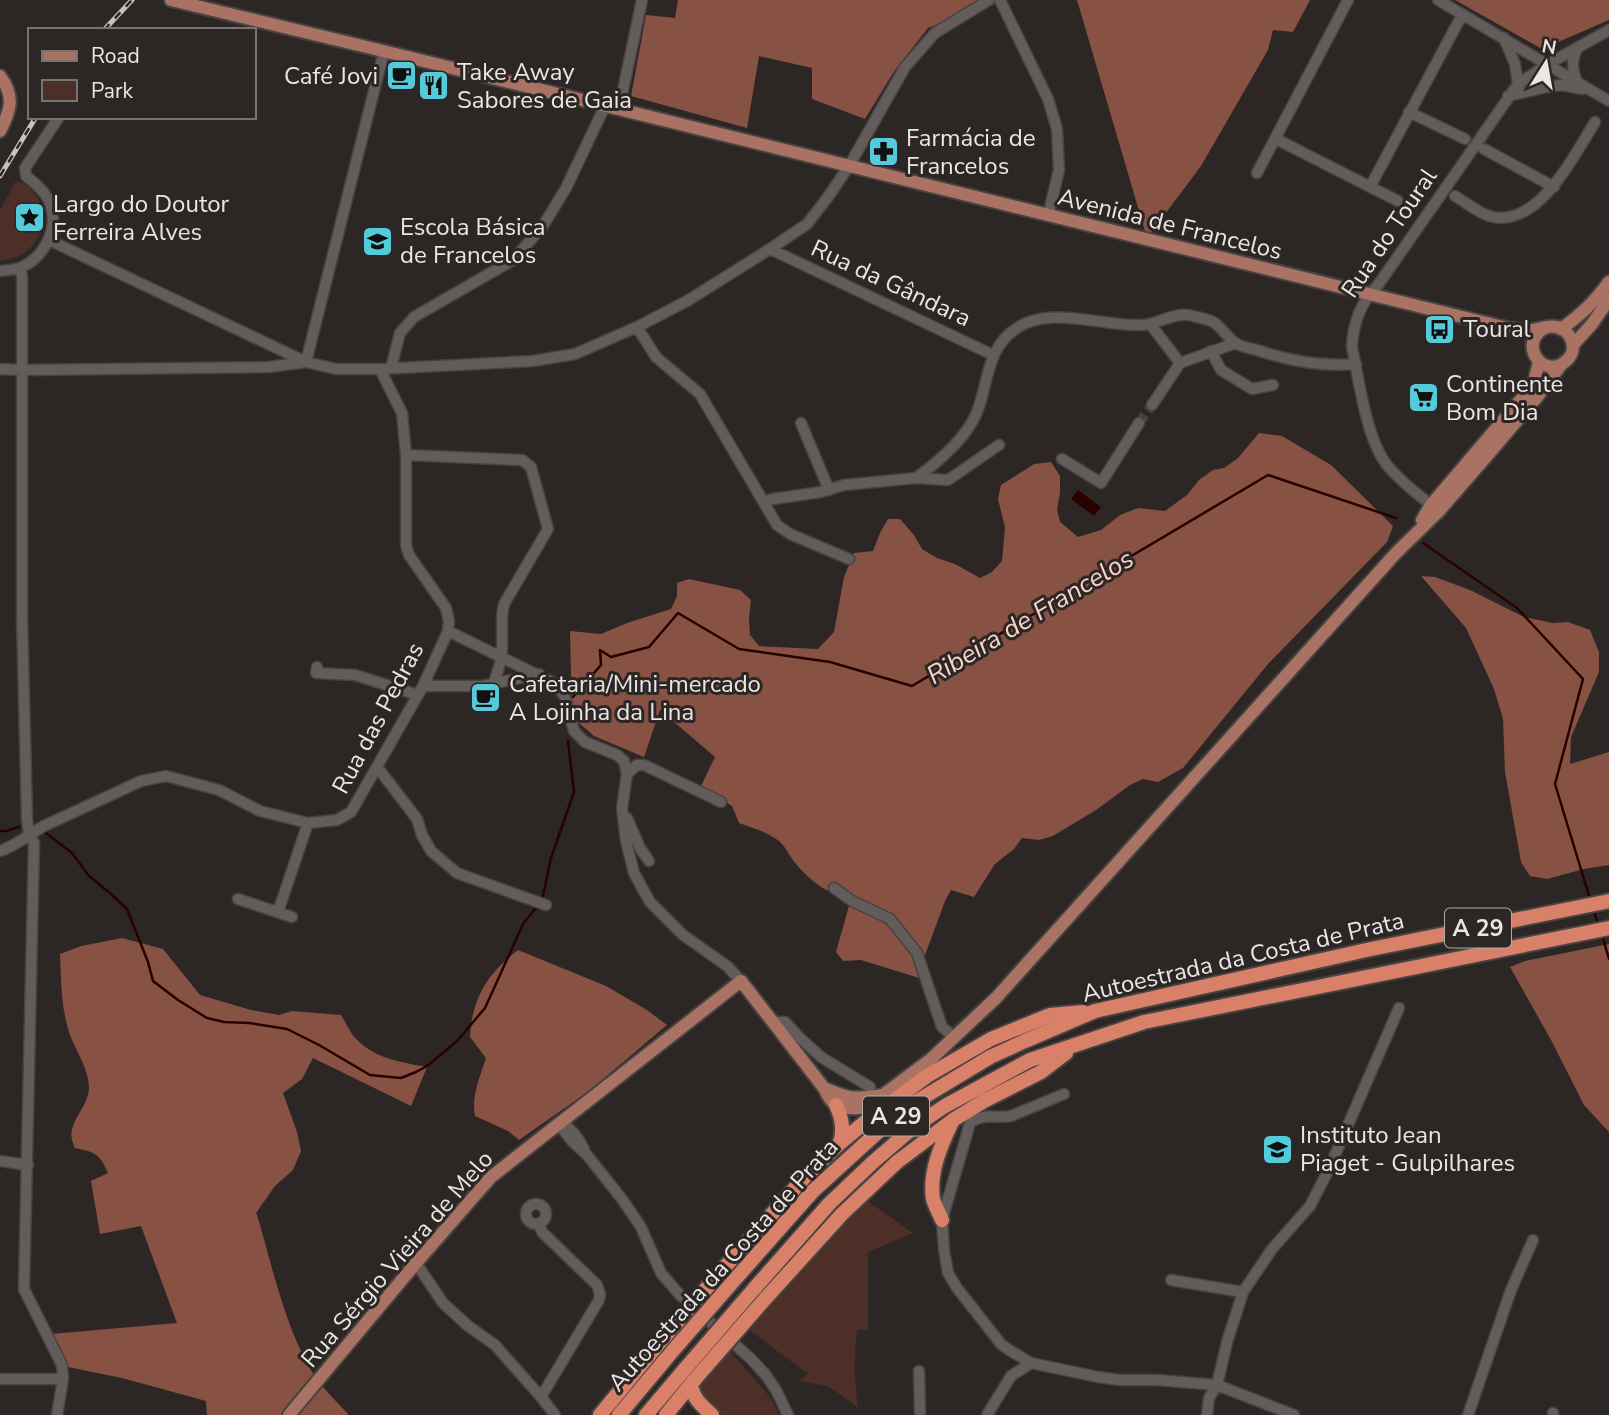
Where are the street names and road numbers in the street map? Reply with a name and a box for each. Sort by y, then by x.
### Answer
street label: Rua do Toural [1334,162,1444,304]
street label: Avenida de Francelos [1055,181,1285,267]
street label: Rua da Gândara [806,232,976,334]
street label: Rua das Pedras [325,637,431,799]
street label: Autoestrada da Costa de Prata [1079,904,1407,1010]
road number: A 29 [1445,909,1511,948]
road number: A 29 [863,1096,929,1135]
street label: Autoestrada da Costa de Prata [601,1132,845,1398]
street label: Rua Sérgio Vieira de Melo [294,1144,500,1374]

